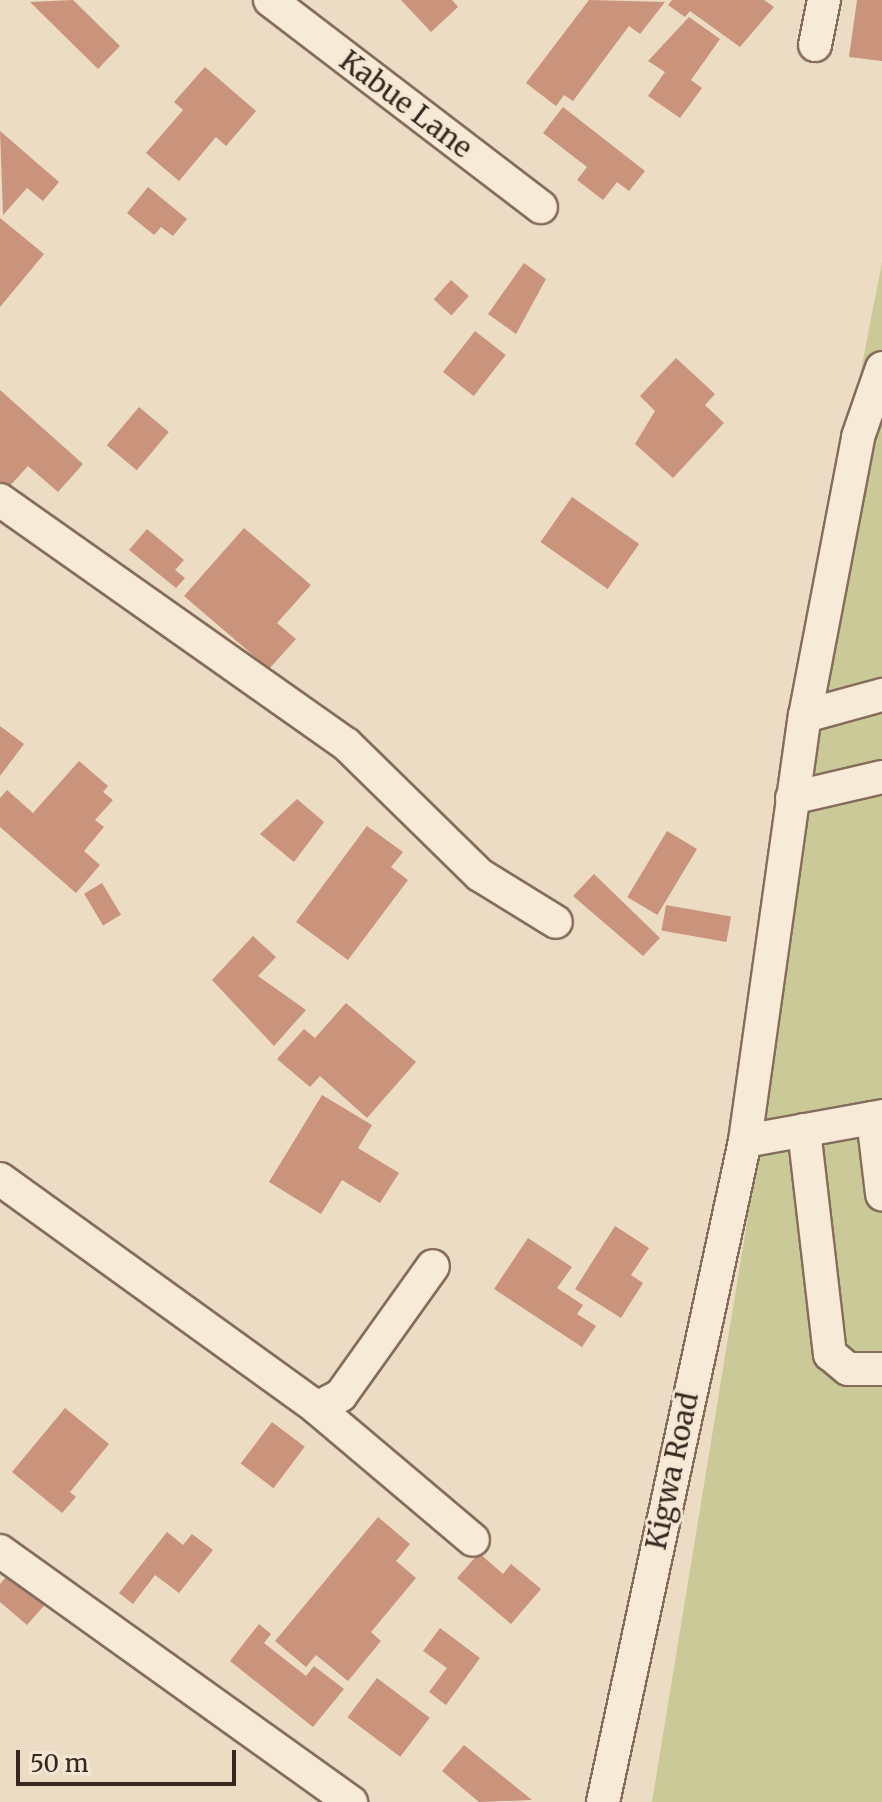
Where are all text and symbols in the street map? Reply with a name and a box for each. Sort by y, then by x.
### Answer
street label: Kabue Lane [333,43,479,165]
street label: Kigwa Road [639,1389,705,1553]
scale bar [20,1734,240,1784]
text: 50 m [30,1748,89,1779]

